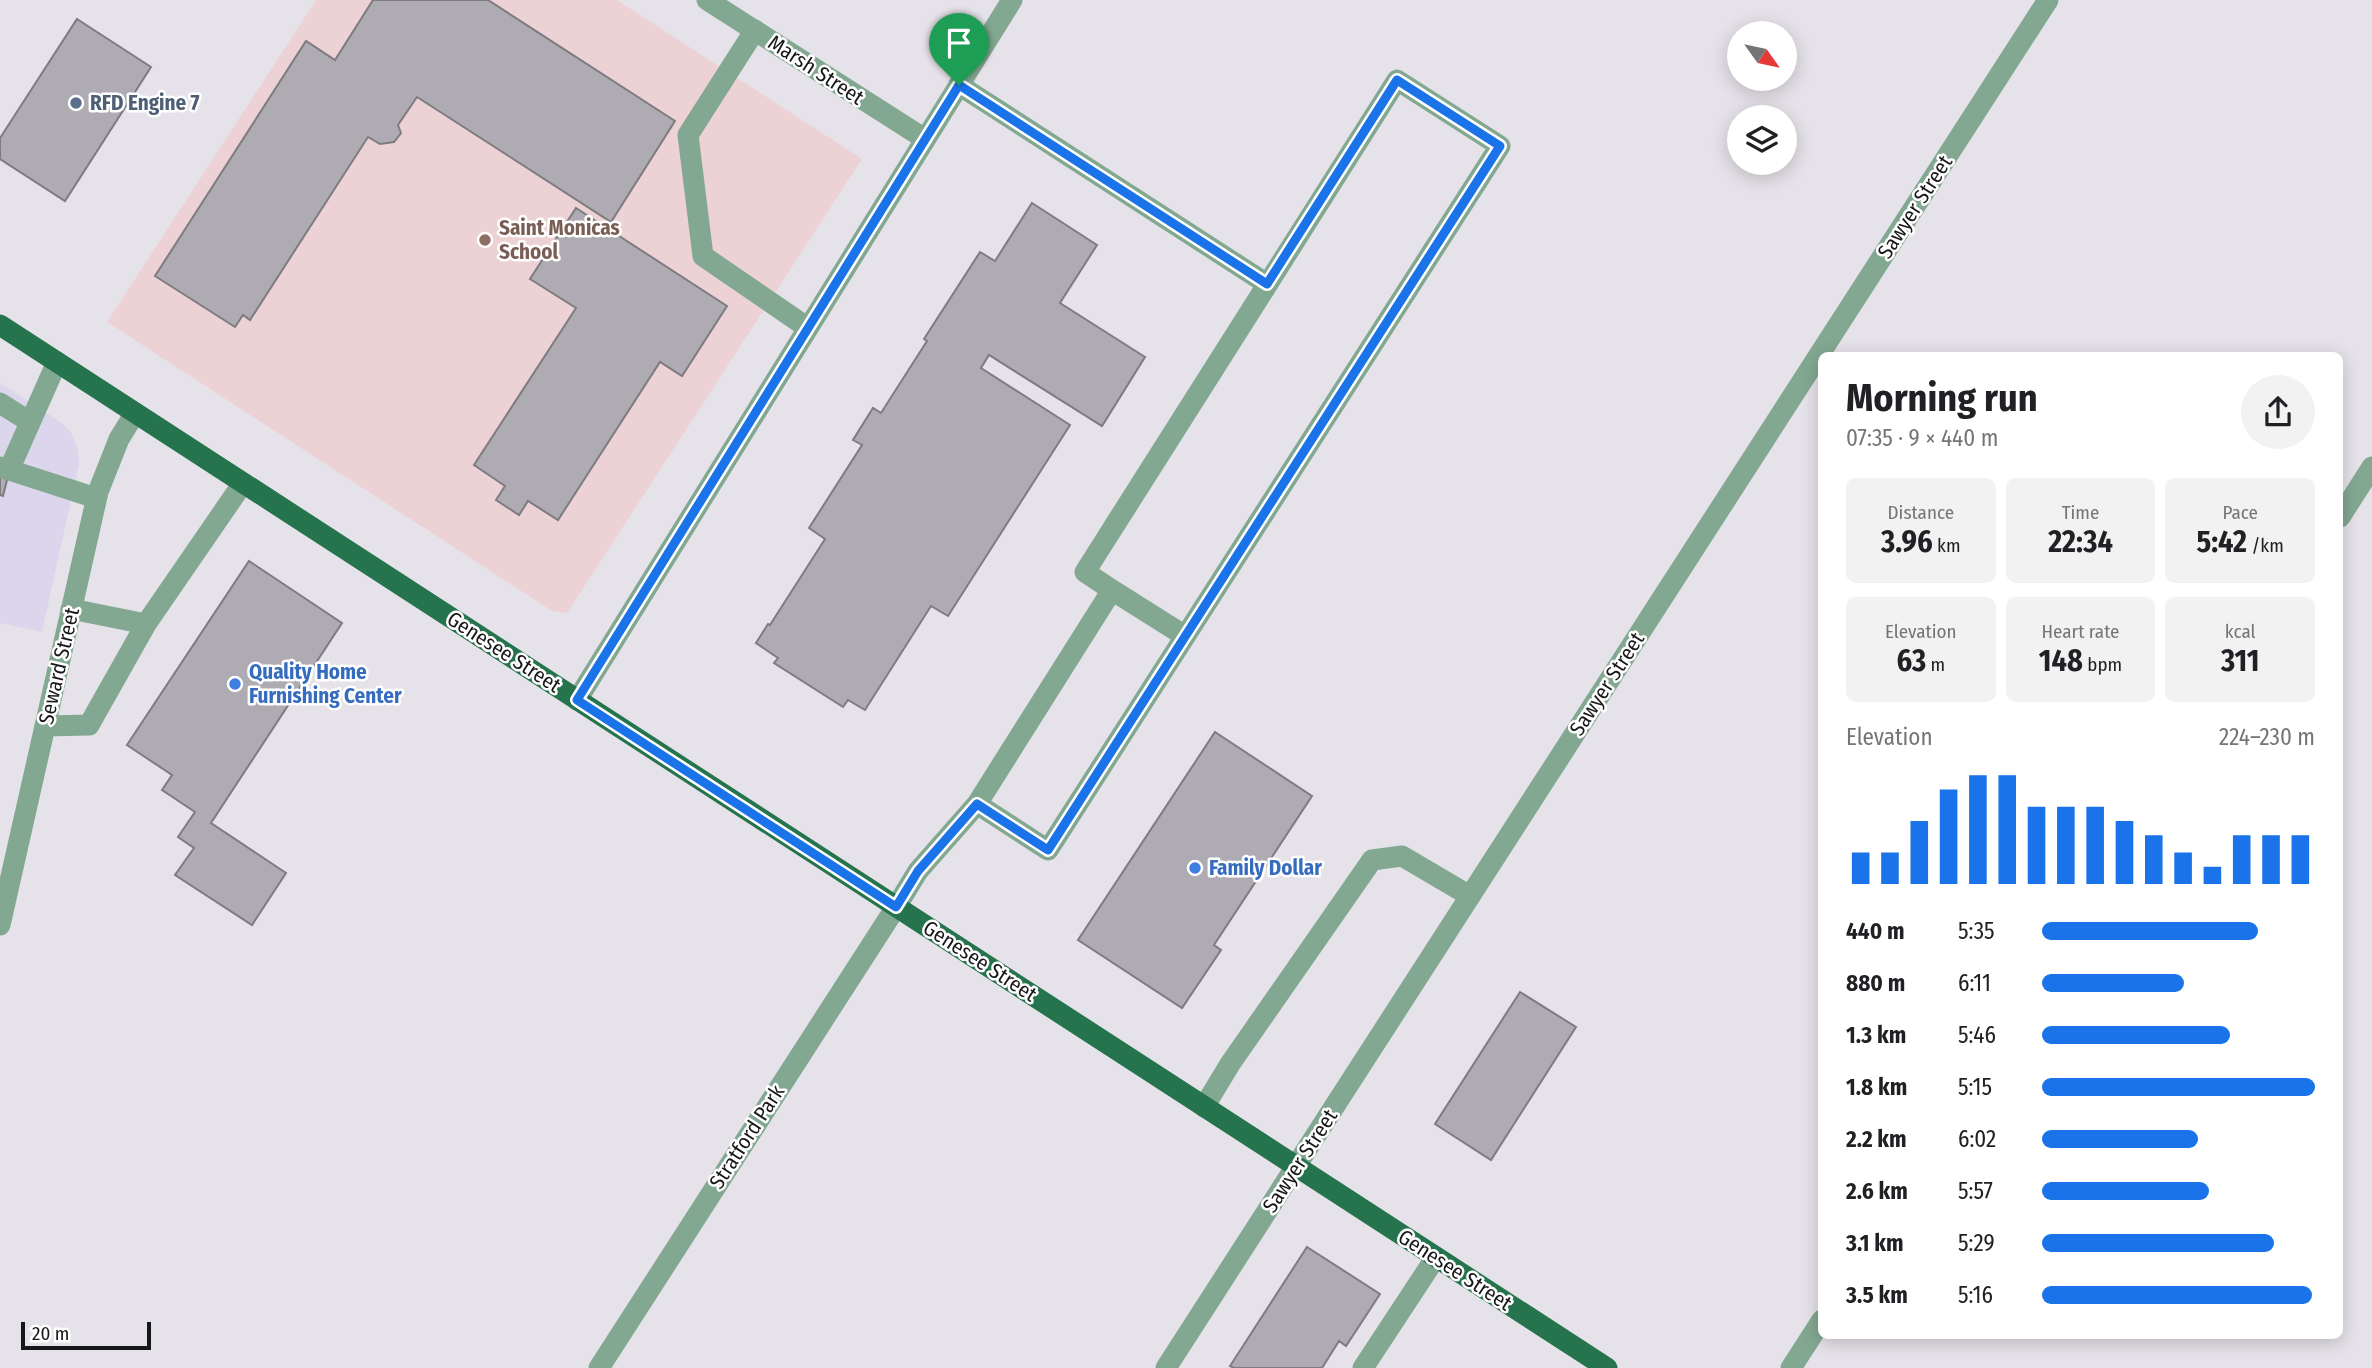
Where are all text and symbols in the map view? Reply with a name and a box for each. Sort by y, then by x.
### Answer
pin [929,13,989,85]
north arrow [1727,21,1797,91]
map controls [1727,21,1797,175]
icon: arrive [940,24,978,62]
street label: Marsh Street [763,29,869,111]
place label: RFD Engine 7 [90,90,200,116]
marker: RFD Engine 7 [68,95,84,111]
button: layers [1727,105,1797,175]
street label: Sawyer Street [1872,150,1958,264]
place label: Saint Monicas School [499,215,620,265]
marker: Saint Monicas School [477,232,493,248]
text: Morning run [1846,375,2038,421]
button: share [2241,375,2315,449]
text: 07:35 · 9 × 440 m [1846,424,1998,452]
text: Distance [1888,501,1954,524]
text: Time [2062,501,2099,524]
text: Pace [2222,501,2258,524]
text: 3.96 [1881,524,1933,560]
text: 22:34 [2048,524,2113,560]
text: 5:42 [2197,524,2247,560]
text: km [1933,534,1961,557]
text: /km [2247,534,2284,557]
street label: Seward Street [33,605,85,727]
street label: Genesee Street [442,606,566,698]
text: Elevation [1885,620,1957,643]
text: Heart rate [2041,620,2120,643]
text: kcal [2225,620,2256,643]
street label: Sawyer Street [1564,627,1650,741]
text: 63 [1896,643,1926,679]
text: 148 [2039,643,2083,679]
text: 311 [2221,643,2259,679]
text: m [1926,653,1945,676]
text: bpm [2083,653,2122,676]
place label: Quality Home Furnishing Center [249,659,402,709]
marker: Quality Home Furnishing Center [227,676,243,692]
text: Elevation [1846,723,1933,751]
text: 224–230 m [2219,723,2315,751]
place label: Family Dollar [1209,855,1322,881]
marker: Family Dollar [1187,860,1203,876]
street label: Genesee Street [918,915,1042,1007]
text: 440 m [1846,917,1905,945]
text: 5:35 [1958,917,1995,945]
text: 880 m [1846,969,1905,997]
text: 6:11 [1958,969,1991,997]
text: 1.3 km [1846,1021,1906,1049]
text: 5:46 [1958,1021,1996,1049]
text: 1.8 km [1846,1073,1907,1101]
text: 5:15 [1958,1073,1992,1101]
street label: Stratford Park [704,1080,790,1194]
street label: Sawyer Street [1257,1104,1343,1218]
text: 2.2 km [1846,1125,1907,1153]
text: 6:02 [1958,1125,1996,1153]
text: 2.6 km [1846,1177,1908,1205]
text: 5:57 [1958,1177,1993,1205]
street label: Genesee Street [1393,1224,1517,1316]
text: 3.1 km [1846,1229,1904,1257]
text: 5:29 [1958,1229,1995,1257]
text: 3.5 km [1846,1281,1908,1309]
text: 5:16 [1958,1281,1993,1309]
scale bar [21,1319,150,1351]
text: 20 m [32,1322,69,1345]

